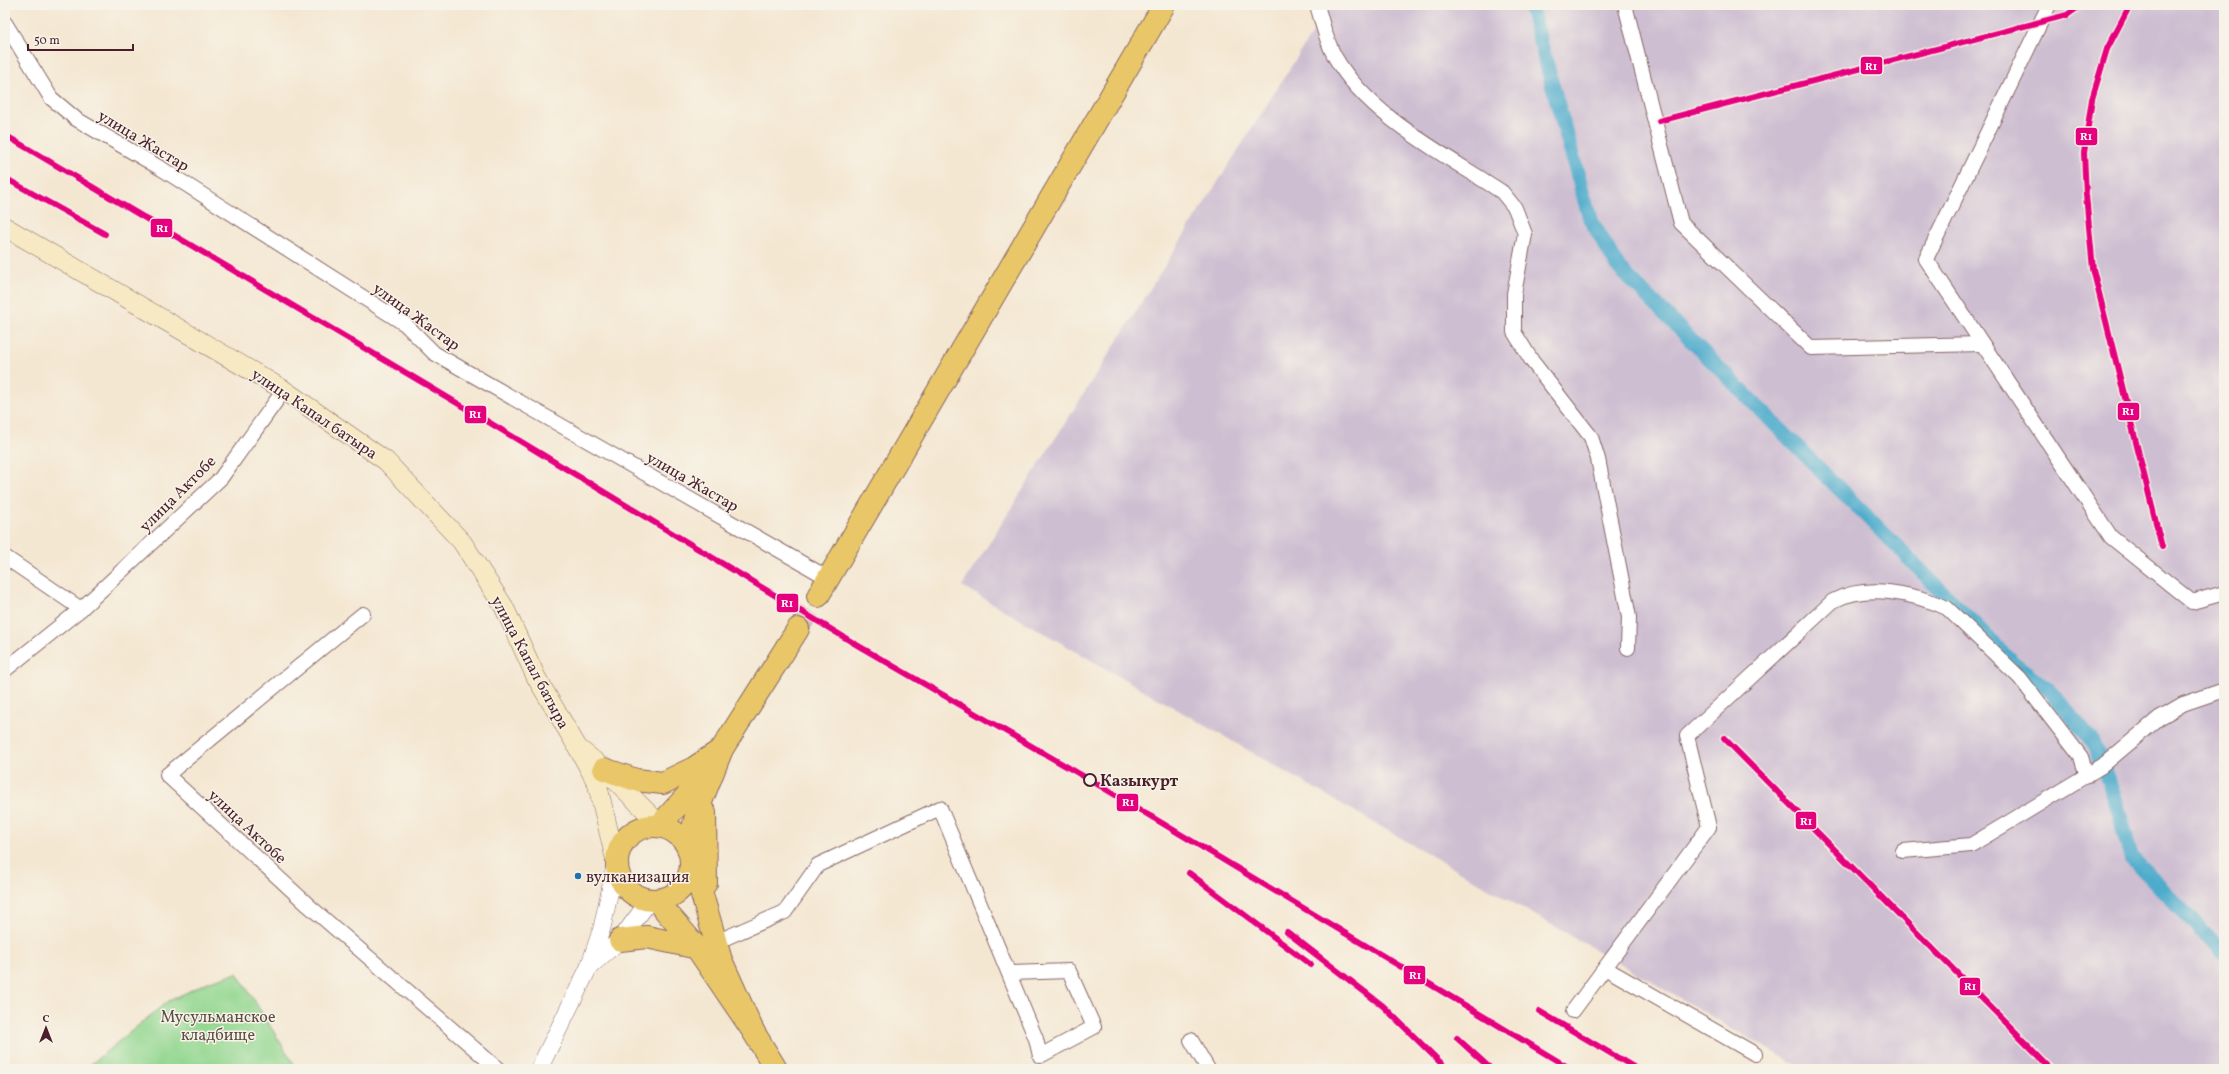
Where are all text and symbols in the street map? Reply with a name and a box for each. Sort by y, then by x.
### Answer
scale bar [28,26,133,52]
text: 50 m [34,33,60,49]
line badge: R1 [1860,56,1883,75]
text: R1 [1865,60,1877,75]
street label: улица Жастар [93,106,193,178]
line badge: R1 [2075,127,2098,146]
text: R1 [2080,130,2092,145]
line badge: R1 [150,218,173,238]
text: R1 [156,222,168,237]
street label: улица Жастар [368,278,464,357]
street label: улица Капал батыра [246,364,381,465]
line badge: R1 [2117,402,2140,421]
line badge: R1 [464,405,487,424]
text: R1 [2122,405,2134,420]
text: R1 [469,408,481,423]
street label: улица Жастар [642,447,742,518]
street label: улица Актобе [135,451,222,538]
street label: улица Капал батыра [485,592,574,733]
line badge: R1 [776,593,799,613]
text: R1 [781,597,793,612]
place label: Казыкурт [1100,771,1179,793]
marker: Казыкурт [1083,773,1097,787]
street label: улица Актобе [203,785,291,870]
line badge: R1 [1116,793,1139,812]
text: R1 [1122,796,1134,811]
line badge: R1 [1795,811,1817,830]
text: R1 [1800,815,1812,830]
place label: вулканизация [586,867,689,889]
marker: вулканизация [573,871,583,881]
line badge: R1 [1403,965,1426,985]
text: R1 [1409,969,1421,984]
line badge: R1 [1959,977,1981,996]
text: R1 [1964,980,1976,995]
park label: Мусульманское кладбище [161,1007,275,1047]
north arrow [26,1008,66,1048]
text: С [42,1012,50,1027]

